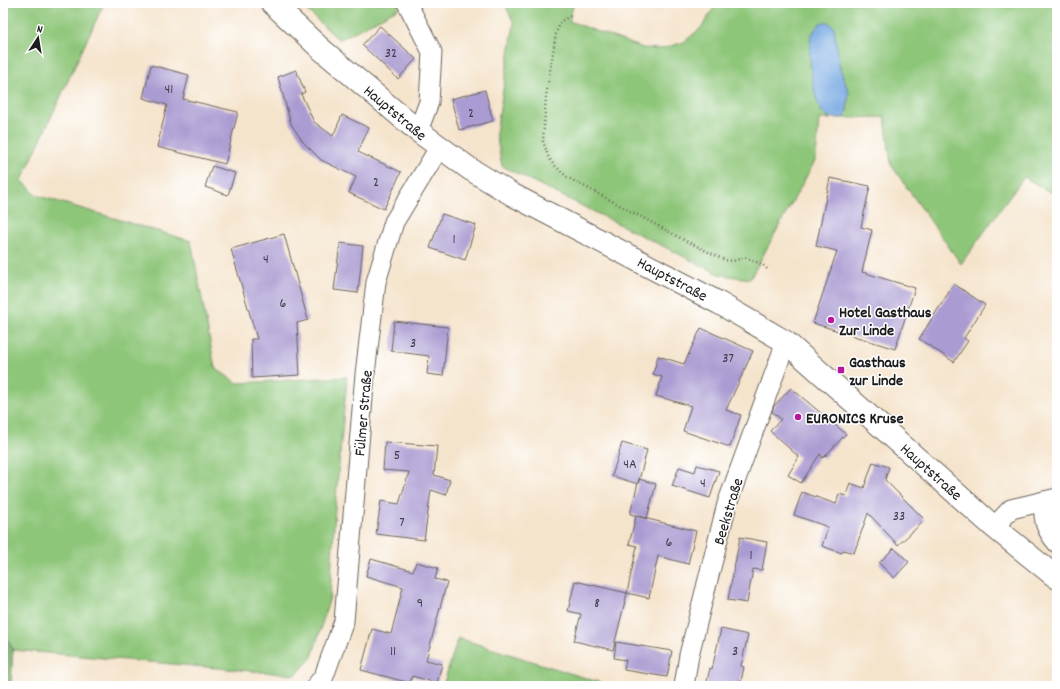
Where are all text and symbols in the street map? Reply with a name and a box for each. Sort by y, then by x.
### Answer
north arrow [18,18,58,58]
text: N [35,22,45,39]
house number: 32 [385,44,397,64]
house number: 41 [165,80,173,100]
street label: Hauptstraße [358,80,431,147]
house number: 2 [468,104,474,124]
house number: 2 [373,173,379,193]
house number: 1 [452,230,456,250]
house number: 4 [263,250,269,270]
street label: Hauptstraße [633,252,711,308]
house number: 6 [280,294,287,314]
place label: Hotel Gasthaus Zur Linde [839,302,932,343]
marker: Hotel Gasthaus Zur Linde [826,315,836,325]
house number: 3 [410,334,416,354]
house number: 37 [722,349,734,369]
place label: Gasthaus zur Linde [849,352,906,393]
marker: Gasthaus zur Linde [836,365,846,375]
street label: Fülmer Straße [349,369,380,457]
place label: EURONICS Kruse [806,408,903,431]
marker: EURONICS Kruse [793,412,803,422]
street label: Hauptstraße [894,439,966,507]
house number: 5 [394,446,400,466]
house number: 4A [623,455,637,475]
house number: 4 [700,474,706,494]
street label: Beekstraße [708,475,750,548]
house number: 33 [893,507,905,527]
house number: 7 [399,513,405,533]
house number: 6 [666,533,673,553]
house number: 1 [749,546,753,566]
house number: 9 [417,594,423,614]
house number: 8 [594,594,600,614]
house number: 11 [390,642,396,662]
house number: 3 [732,642,738,662]

